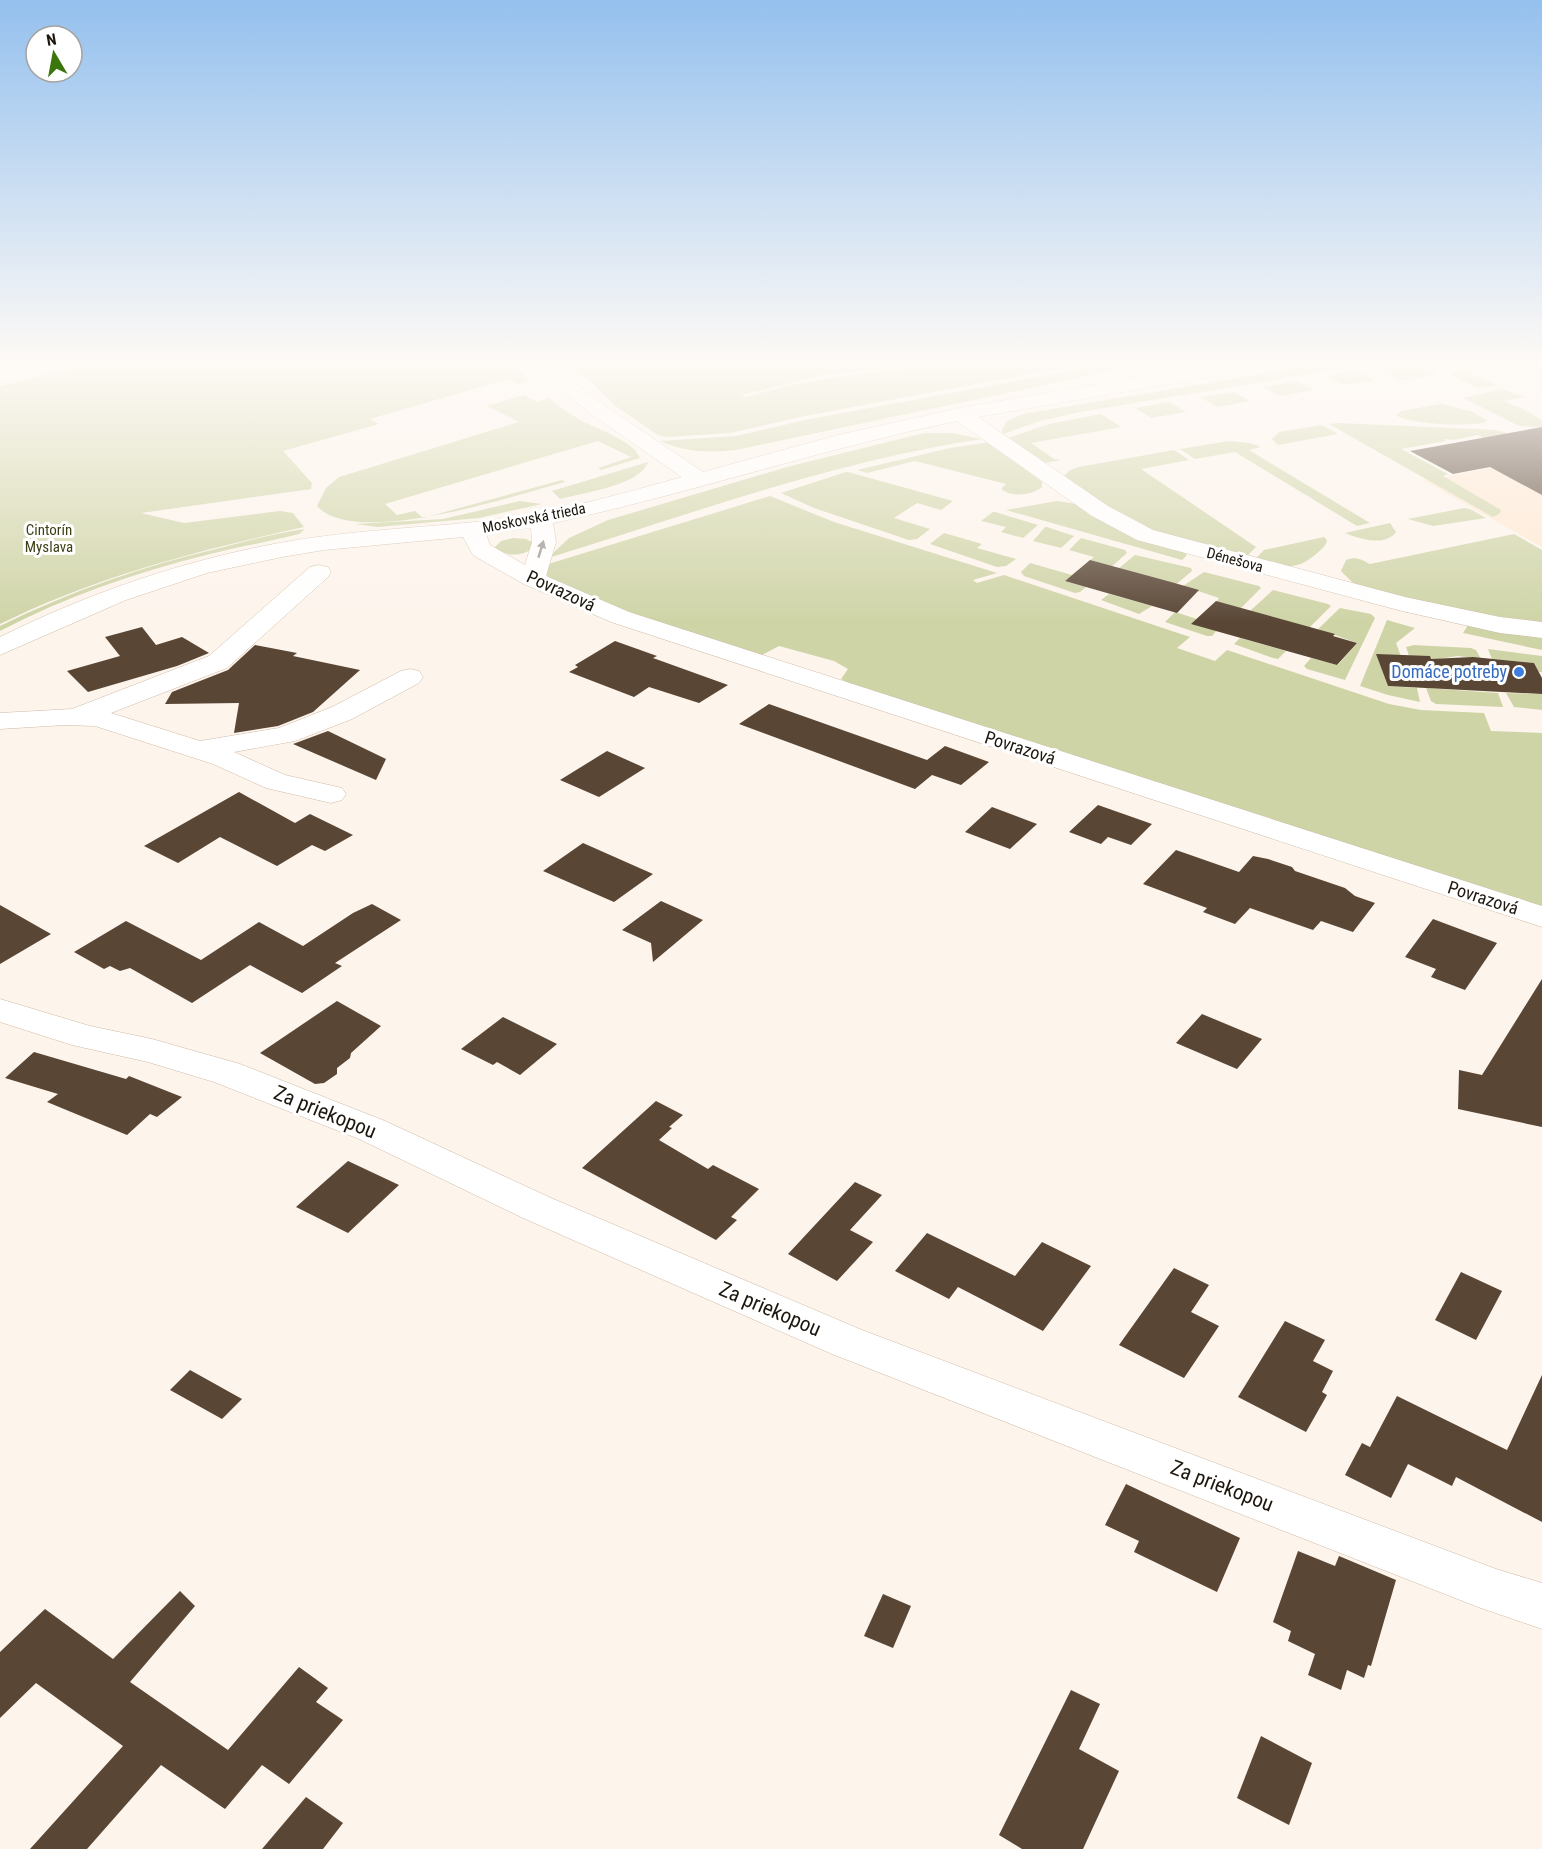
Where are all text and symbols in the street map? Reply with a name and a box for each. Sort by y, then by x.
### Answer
north arrow [24,24,84,84]
text: N [45,30,58,50]
street label: Moskovská trieda [481,499,587,537]
park label: Cintorín Myslava [25,521,73,556]
one-way arrow [537,540,546,558]
street label: Dénešova [1205,544,1265,576]
street label: Povrazová [524,566,599,616]
place label: Domáce potreby [1391,661,1508,682]
marker: Domáce potreby [1512,665,1526,679]
street label: Povrazová [982,726,1058,769]
street label: Povrazová [1445,876,1521,919]
street label: Za priekopou [270,1081,380,1143]
street label: Za priekopou [715,1277,825,1341]
street label: Za priekopou [1167,1455,1277,1517]

